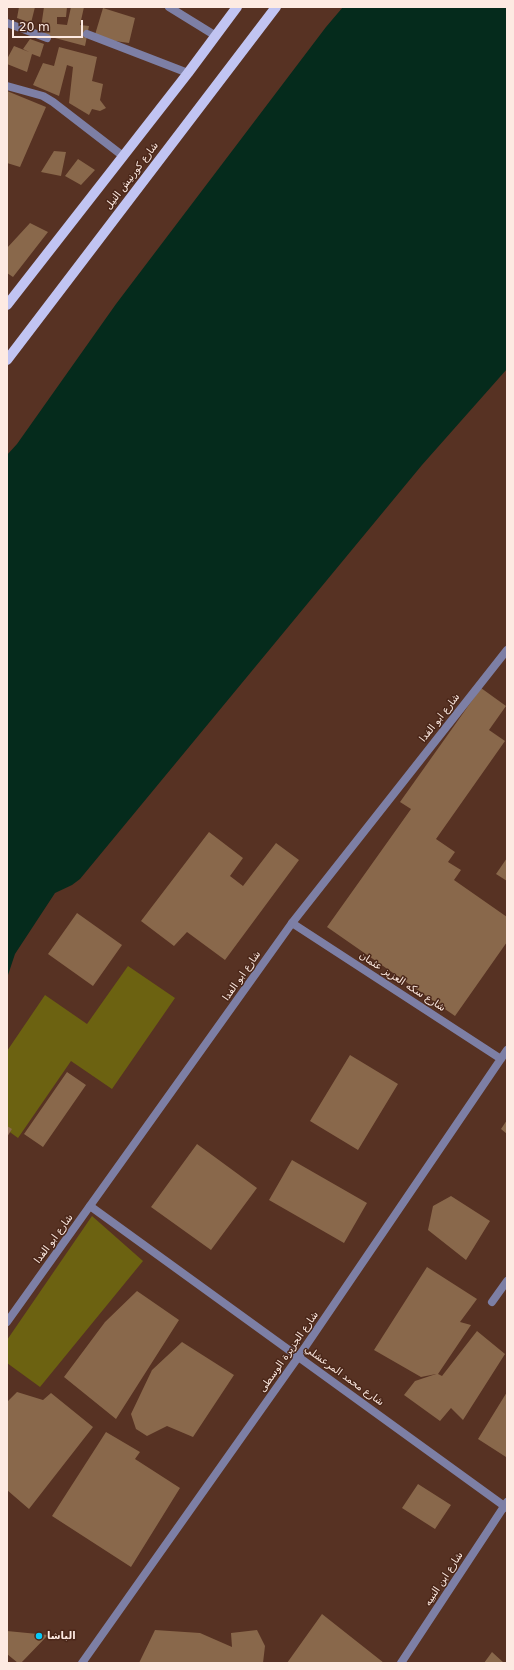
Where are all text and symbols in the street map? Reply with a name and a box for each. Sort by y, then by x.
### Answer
scale bar [14,12,85,38]
text: 20 m [19,20,50,34]
street label: شارع كورنيش النيل [103,140,161,212]
street label: شارع ابو الفدا [417,691,463,745]
street label: شارع ابو الفدا [220,949,264,1003]
street label: شارع سكه العزيز عثمان [357,950,447,1014]
street label: شارع ابو الفدا [32,1212,76,1266]
street label: شارع الجزيرة الوسطى [257,1309,321,1395]
street label: شارع محمد المرعشلي [302,1343,386,1409]
street label: شارع ابن النبيه [422,1550,466,1608]
place label: الباشا [47,1630,76,1642]
marker: الباشا [34,1631,44,1641]

